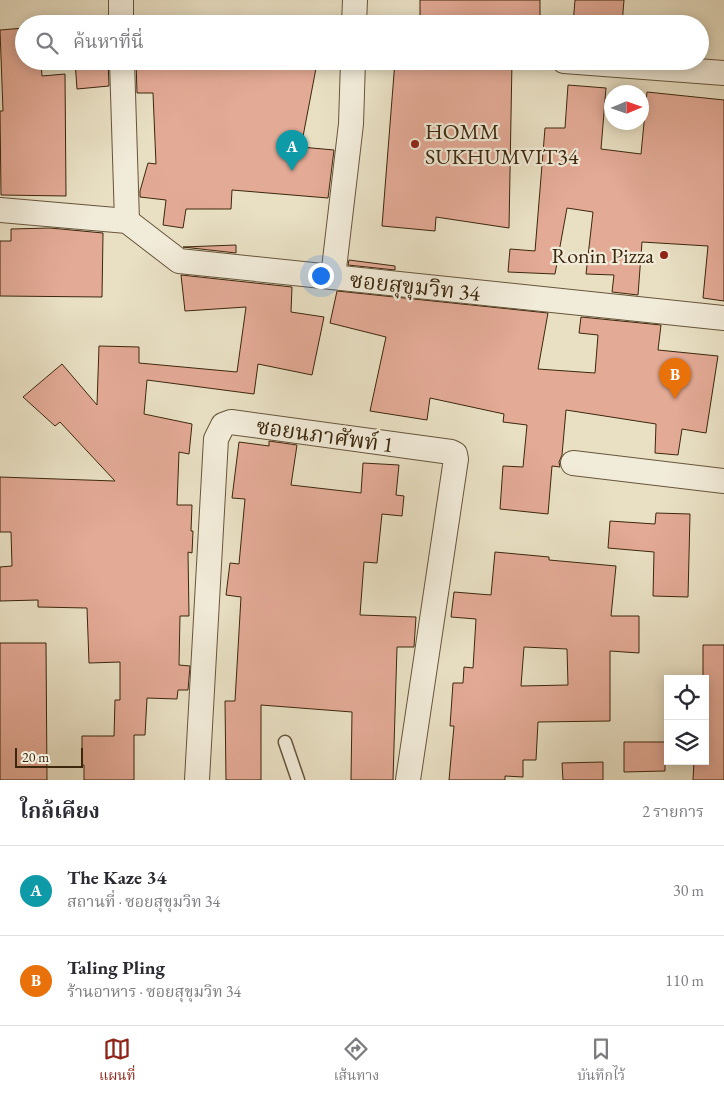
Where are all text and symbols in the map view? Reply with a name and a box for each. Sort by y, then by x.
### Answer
search box [15,15,709,70]
icon: search [33,29,61,57]
text: ค้นหาที่นี่ [73,29,144,54]
north arrow [604,85,649,130]
place label: HOMM SUKHUMVIT34 [425,117,579,171]
pin: A [276,130,308,171]
marker: HOMM SUKHUMVIT34 [409,138,421,150]
place label: Ronin Pizza [552,241,654,270]
marker: Ronin Pizza [658,249,670,261]
your location [308,263,334,289]
street label: ซอยสุขุมวิท 34 [348,265,482,308]
pin: B [659,358,691,399]
street label: ซอยนภาศัพท์ 1 [254,412,395,459]
map controls [664,675,709,765]
button: locate [664,675,709,720]
button: layers [664,720,709,765]
scale bar [15,745,82,768]
text: 20 m [22,748,49,766]
text: ใกล้เคียง [20,797,100,824]
text: 2 รายการ [642,801,704,822]
text: The Kaze 34 [67,865,167,890]
text: A [30,880,42,901]
text: 30 m [673,880,704,901]
text: สถานที่ · ซอยสุขุมวิท 34 [67,891,220,912]
text: Taling Pling [67,955,165,980]
text: B [31,970,41,991]
text: 110 m [665,970,704,991]
text: ร้านอาหาร · ซอยสุขุมวิท 34 [67,981,241,1002]
tab: แผนที่ [99,1035,136,1087]
tab: เส้นทาง [334,1035,379,1087]
tab: บันทึกไว้ [577,1035,625,1087]

